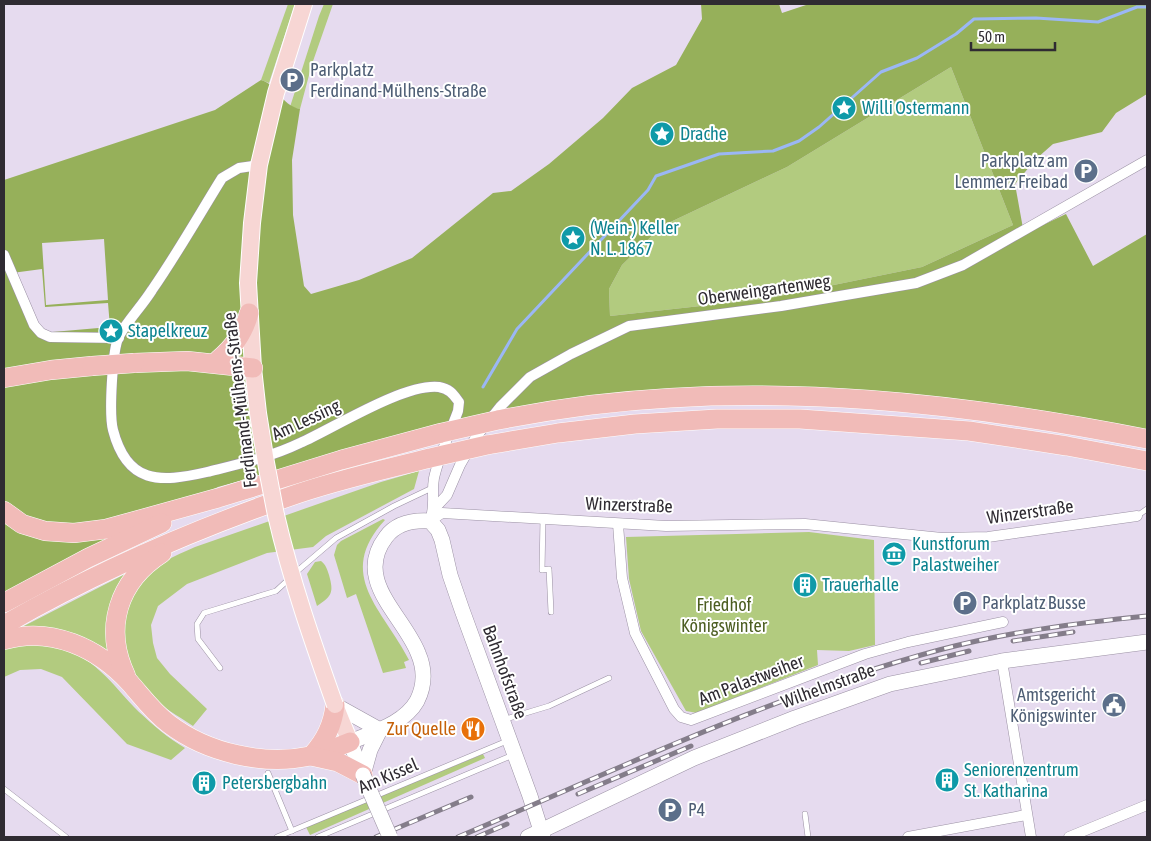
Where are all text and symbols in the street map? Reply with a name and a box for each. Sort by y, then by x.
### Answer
scale bar [971,20,1055,52]
text: 50 m [978,28,1005,45]
place label: Parkplatz Ferdinand-Mülhens-Straße [310,59,487,101]
parking icon: Parkplatz Ferdinand-Mülhens-Straße [279,67,305,93]
place icon: Willi Ostermann [831,95,857,121]
place label: Willi Ostermann [862,97,969,118]
place icon: Drache [649,121,675,147]
place label: Drache [680,123,727,144]
place label: Parkplatz am Lemmerz Freibad [955,150,1068,192]
parking icon: Parkplatz am Lemmerz Freibad [1073,158,1099,184]
place label: (Wein-) Keller N. L. 1867 [590,217,679,259]
place icon: (Wein-) Keller N. L. 1867 [560,225,586,251]
street label: Oberweingartenweg [696,270,832,309]
street label: Ferdinand-Mülhens-Straße [218,311,261,489]
place icon: Stapelkreuz [98,318,124,344]
place label: Stapelkreuz [128,320,208,341]
street label: Am Lessing [268,395,343,444]
street label: Winzerstraße [585,492,673,517]
street label: Winzerstraße [985,495,1075,528]
place label: Kunstforum Palastweiher [912,533,999,575]
museum icon: Kunstforum Palastweiher [881,541,907,567]
building icon: Trauerhalle [792,572,818,598]
place label: Trauerhalle [822,574,899,595]
parking icon: Parkplatz Busse [952,590,978,616]
place label: Parkplatz Busse [982,592,1086,613]
park label: Friedhof Königswinter [681,594,768,636]
street label: Bahnhofstraße [479,622,532,721]
street label: Am Palastweiher [695,650,807,709]
street label: Wilhelmstraße [778,659,878,712]
place label: Amtsgericht Königswinter [1010,684,1097,726]
public building icon: Amtsgericht Königswinter [1101,692,1127,718]
restaurant icon: Zur Quelle [460,716,486,742]
place label: Zur Quelle [387,718,456,739]
street label: Am Kissel [355,754,421,797]
place label: Seniorenzentrum St. Katharina [964,759,1079,801]
building icon: Seniorenzentrum St. Katharina [934,767,960,793]
building icon: Petersbergbahn [191,770,217,796]
place label: Petersbergbahn [222,772,327,793]
parking icon: P4 [657,797,683,823]
place label: P4 [688,799,705,820]

